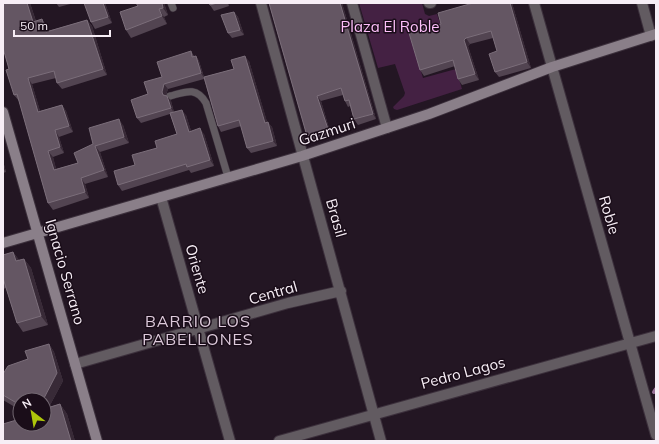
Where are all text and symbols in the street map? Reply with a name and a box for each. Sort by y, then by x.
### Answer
scale bar [14,12,110,38]
park label: Plaza El Roble [341,17,439,36]
text: 50 m [20,18,48,33]
street label: Gazmuri [296,113,358,150]
street label: Roble [595,193,624,236]
street label: Brasil [322,196,351,239]
street label: Ignacio Serrano [41,217,90,327]
street label: Oriente [181,242,214,296]
street label: Central [246,277,299,309]
district label: BARRIO LOS PABELLONES [142,311,254,349]
street label: Pedro Lagos [419,352,507,393]
north arrow [12,392,52,432]
text: N [20,395,34,412]

